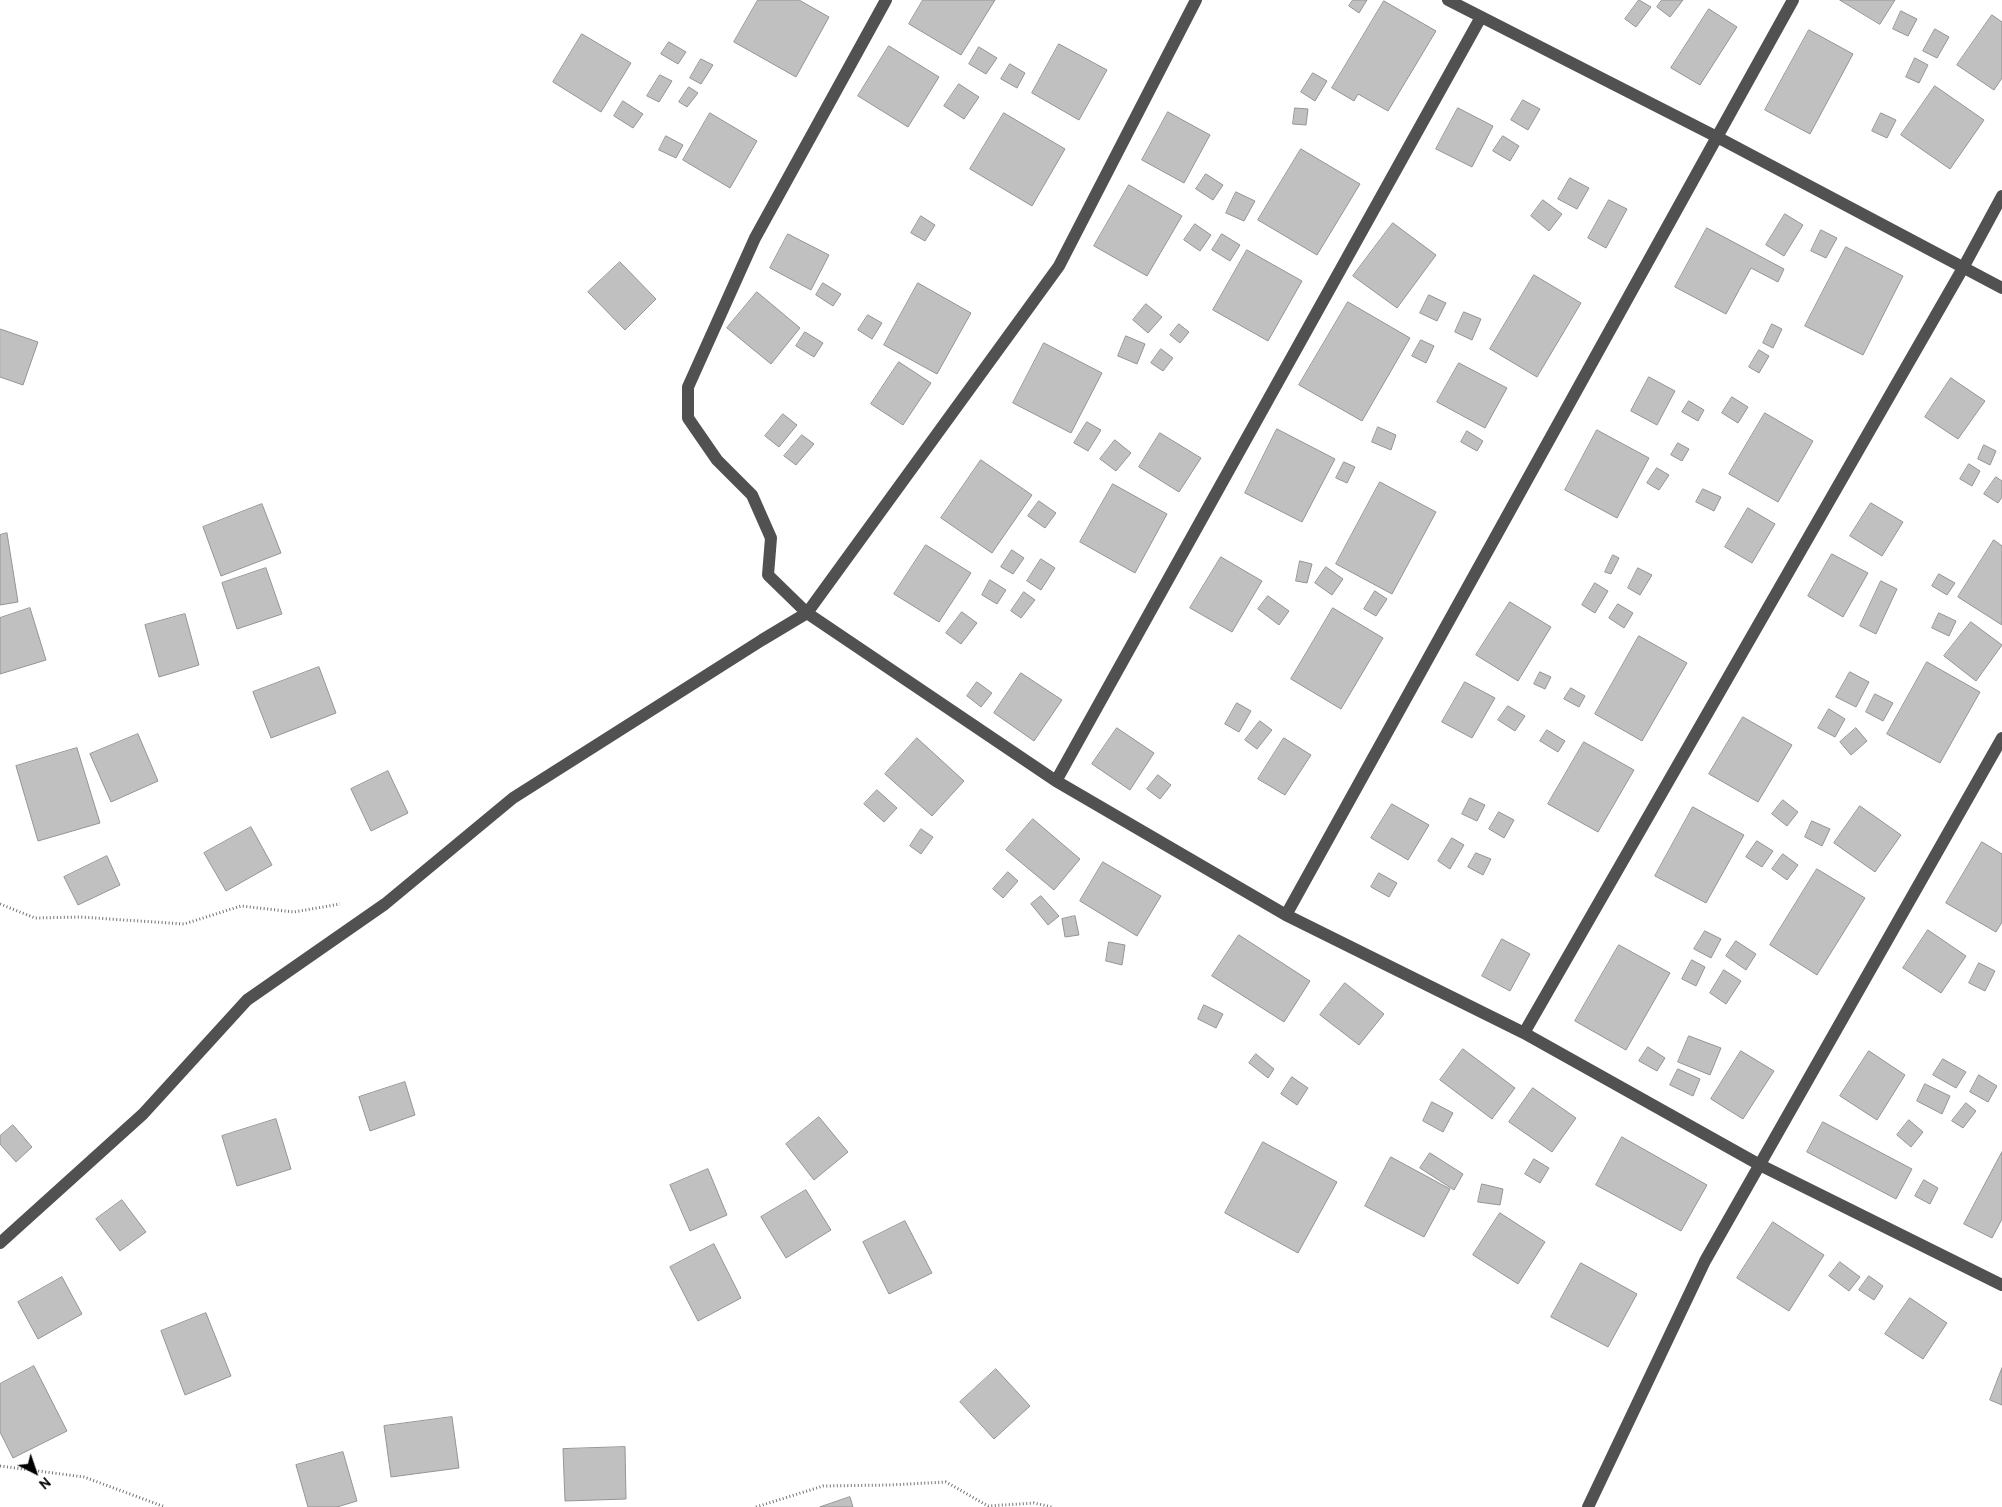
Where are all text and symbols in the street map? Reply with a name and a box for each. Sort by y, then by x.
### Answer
north arrow [10,1447,60,1497]
text: N [35,1473,54,1493]

